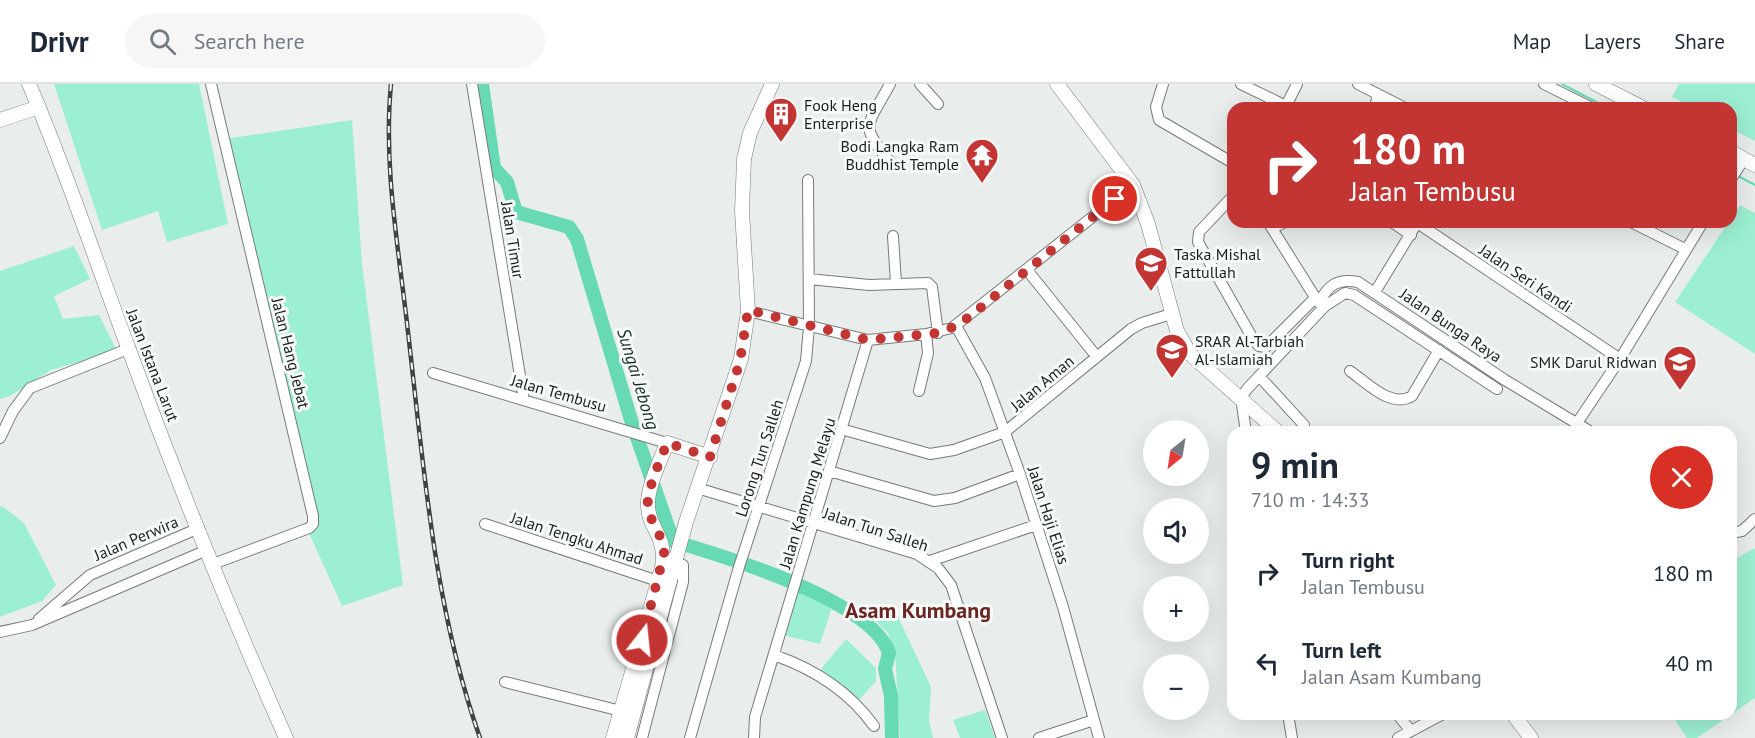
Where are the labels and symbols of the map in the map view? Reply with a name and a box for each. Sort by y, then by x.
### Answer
place label: Fook Heng Enterprise [804,95,877,133]
building icon: Fook Heng Enterprise [763,96,799,143]
place label: Bodi Langka Ram Buddhist Temple [841,136,959,174]
temple icon: Bodi Langka Ram Buddhist Temple [964,137,1000,184]
pin [1089,173,1140,224]
street label: Jalan Timur [497,199,529,281]
street label: Jalan Seri Kandi [1475,239,1576,316]
place label: Taska Mishal Fattullah [1174,244,1261,282]
school or university icon: Taska Mishal Fattullah [1133,245,1169,292]
street label: Jalan Bunga Raya [1395,283,1506,366]
street label: Jalan Hang Jebat [267,295,315,411]
street label: Jalan Istana Larut [122,305,184,425]
water label: Sungai Jebong [612,325,665,433]
place label: SRAR Al-Tarbiah Al-Islamiah [1195,331,1304,369]
school or university icon: SRAR Al-Tarbiah Al-Islamiah [1154,332,1190,379]
school or university icon: SMK Darul Ridwan [1662,344,1698,391]
street label: Jalan Aman [1005,351,1078,416]
place label: SMK Darul Ridwan [1530,352,1657,372]
street label: Jalan Tembusu [508,370,609,416]
street label: Lorong Tun Salleh [731,397,787,519]
street label: Jalan Kampung Melayu [774,415,839,572]
north arrow [1143,420,1209,486]
street label: Jalan Haji Elias [1023,462,1074,567]
street label: Jalan Tun Salleh [820,502,931,555]
street label: Jalan Tengku Ahmad [507,507,646,569]
street label: Jalan Perwira [90,511,181,565]
district label: Asam Kumbang [845,596,991,624]
position arrow [610,608,674,672]

